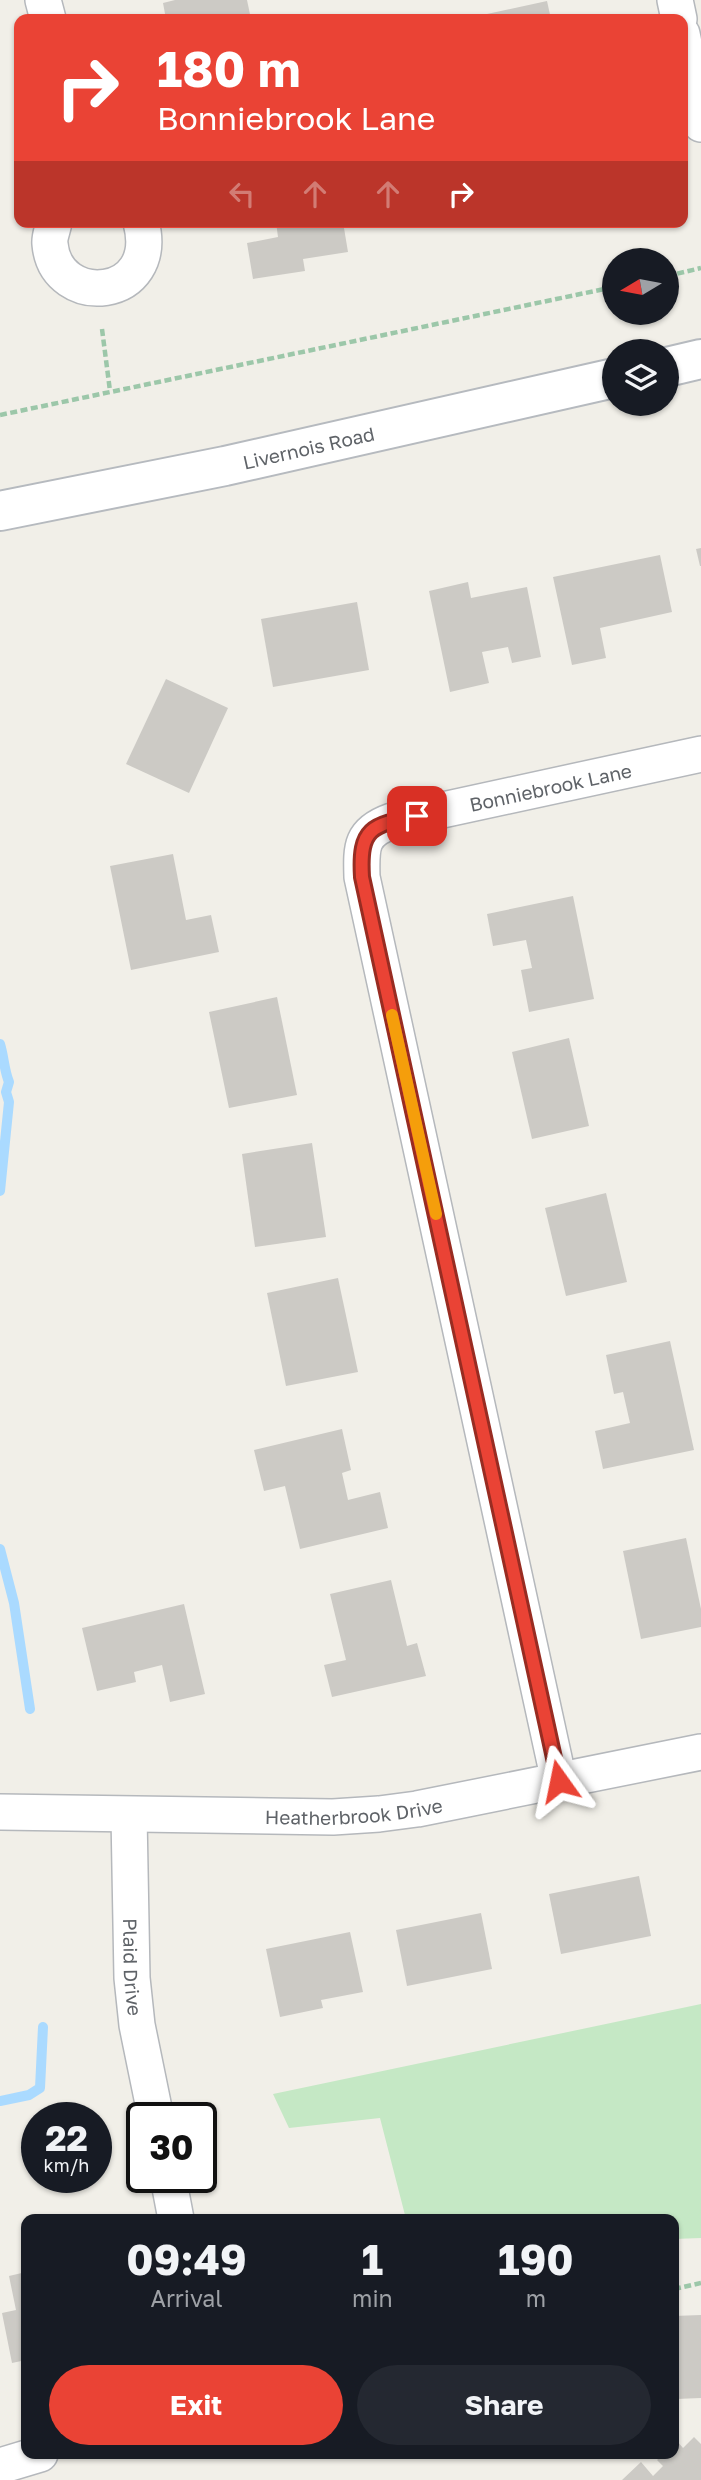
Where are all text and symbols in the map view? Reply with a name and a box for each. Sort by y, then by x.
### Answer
text: 180 m [157,39,301,98]
icon: right [42,42,133,133]
text: Bonniebrook Lane [157,99,435,137]
icon: left [223,175,261,213]
icon: ahead [296,175,334,213]
icon: ahead [369,175,407,213]
icon: right [442,175,480,213]
north arrow [602,248,679,326]
map controls [602,248,679,416]
button: layers [602,339,679,416]
street label: Livernois Road [240,421,376,473]
street label: Bonniebrook Lane [467,758,634,815]
pin [387,786,447,846]
icon: arrive [398,797,436,835]
position arrow [522,1744,596,1818]
street label: Heatherbrook Drive [265,1793,444,1829]
street label: Plaid Drive [119,1918,147,2017]
speed limit sign: 30 [126,2102,217,2193]
text: 22 [45,2117,88,2159]
text: km/h [44,2154,89,2176]
text: 09:49 [126,2234,247,2284]
text: 1 [362,2234,383,2284]
text: 190 [498,2234,574,2284]
text: Arrival [150,2284,223,2312]
text: min [352,2284,393,2312]
text: m [526,2284,546,2312]
button: Exit [49,2365,343,2445]
button: Share [357,2365,651,2445]

